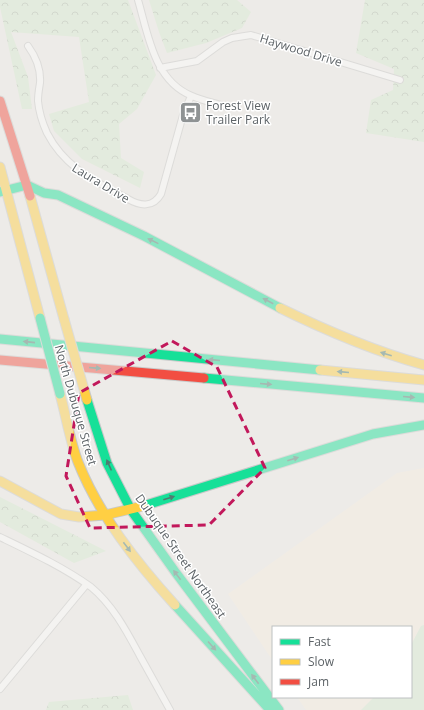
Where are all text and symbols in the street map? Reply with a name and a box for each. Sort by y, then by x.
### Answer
street label: Haywood Drive [258,29,344,71]
place label: Forest View Trailer Park [206,97,271,128]
bus stop icon: Forest View Trailer Park [178,99,204,125]
street label: Laura Drive [69,159,133,207]
one-way arrow [147,238,158,244]
one-way arrow [262,298,274,304]
one-way arrow [23,338,35,345]
street label: North Dubuque Street [51,343,101,467]
one-way arrow [380,351,392,357]
one-way arrow [208,357,220,363]
one-way arrow [89,365,101,372]
one-way arrow [337,369,349,376]
one-way arrow [260,380,272,387]
one-way arrow [403,393,415,400]
one-way arrow [288,456,300,462]
one-way arrow [106,460,112,471]
street label: Dubuque Street Northeast [132,490,230,622]
one-way arrow [164,495,176,501]
one-way arrow [123,542,131,553]
one-way arrow [173,570,181,581]
legend [272,626,412,698]
text: Fast [308,633,331,650]
one-way arrow [207,641,217,651]
text: Slow [308,653,335,670]
text: Jam [307,673,329,690]
one-way arrow [252,674,260,684]

